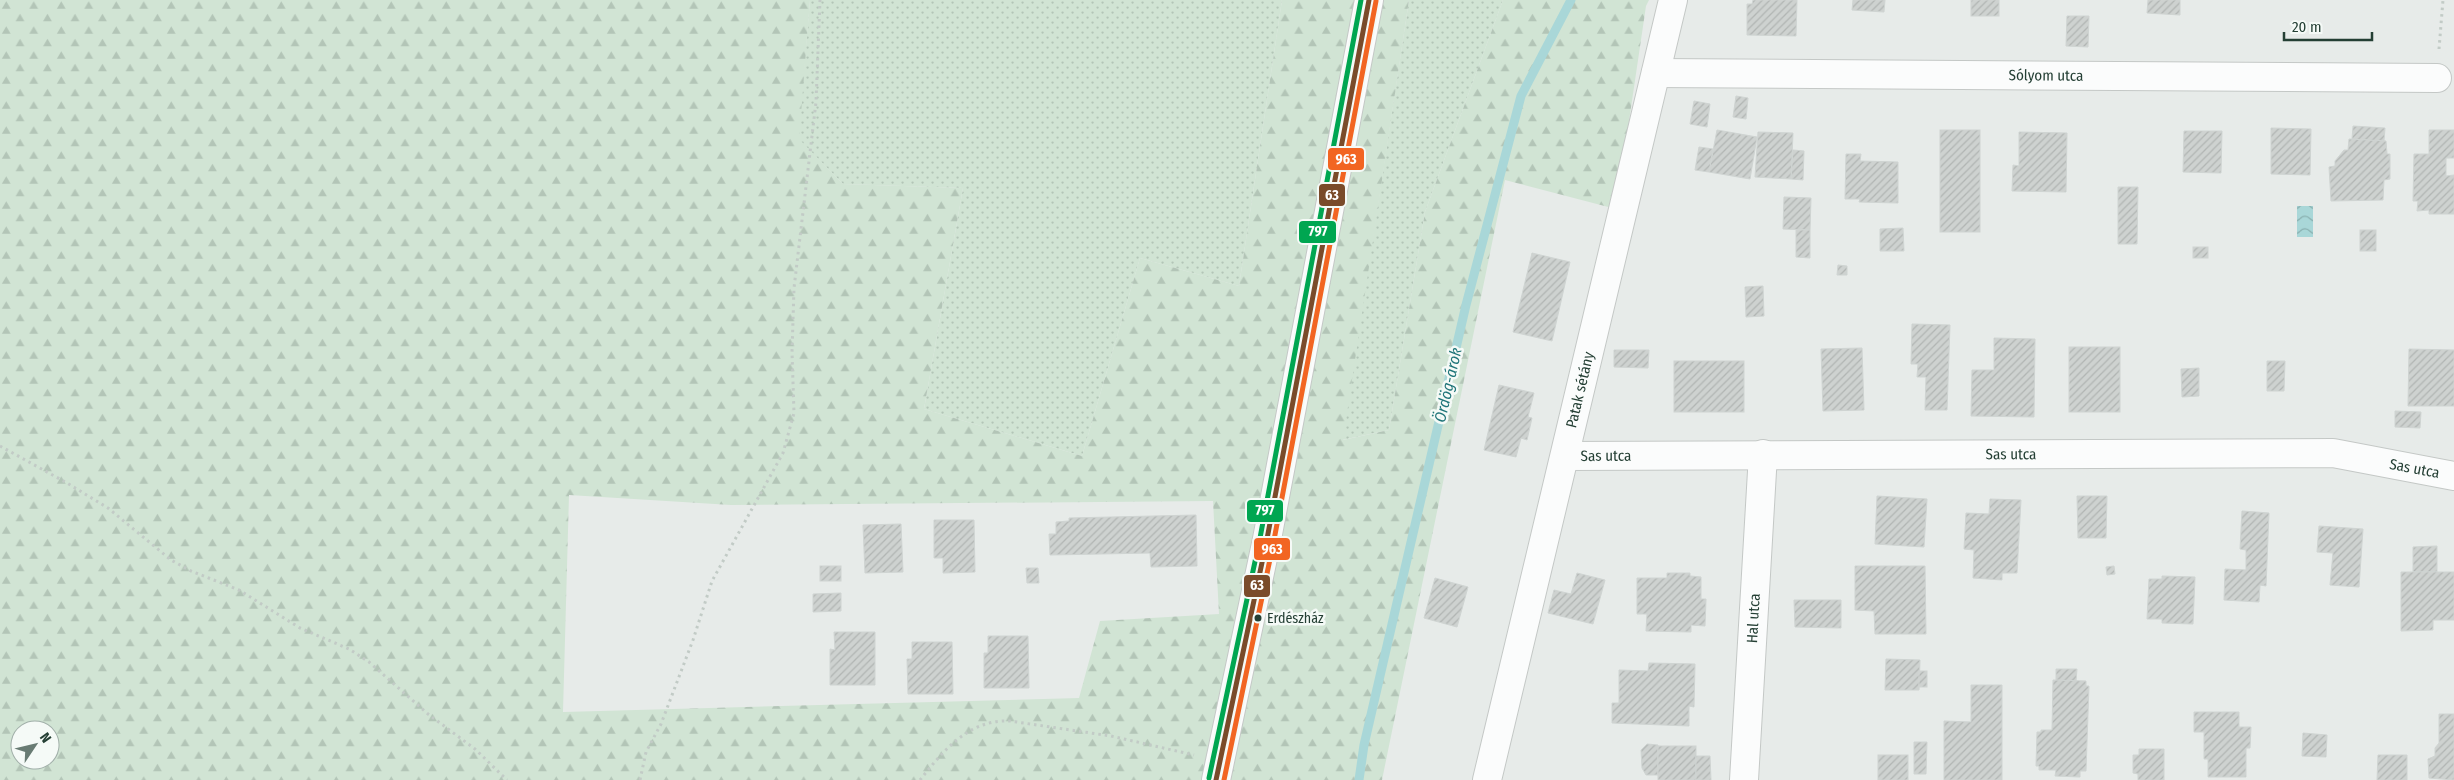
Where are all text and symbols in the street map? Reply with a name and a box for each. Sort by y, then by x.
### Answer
scale bar [2284,10,2372,42]
text: 20 m [2292,18,2322,36]
street label: Sólyom utca [2008,66,2084,85]
line badge: 963 [1327,147,1365,171]
text: 963 [1335,151,1357,168]
line badge: 63 [1318,183,1346,207]
text: 63 [1325,187,1339,204]
line badge: 797 [1298,220,1337,244]
text: 797 [1309,223,1327,240]
water label: Ördög-árok [1430,346,1466,424]
street label: Patak sétány [1562,350,1598,430]
street label: Sas utca [1986,445,2036,463]
street label: Sas utca [1581,447,1631,465]
street label: Sas utca [2388,455,2441,482]
line badge: 797 [1246,499,1284,523]
text: 797 [1256,502,1274,519]
line badge: 963 [1253,537,1291,561]
text: 963 [1261,541,1283,558]
line badge: 63 [1243,574,1271,598]
text: 63 [1250,577,1264,594]
street label: Hal utca [1743,593,1764,644]
place label: Erdészház [1267,610,1324,627]
marker: Erdészház [1253,613,1263,623]
north arrow [10,720,60,770]
text: N [36,730,55,746]

